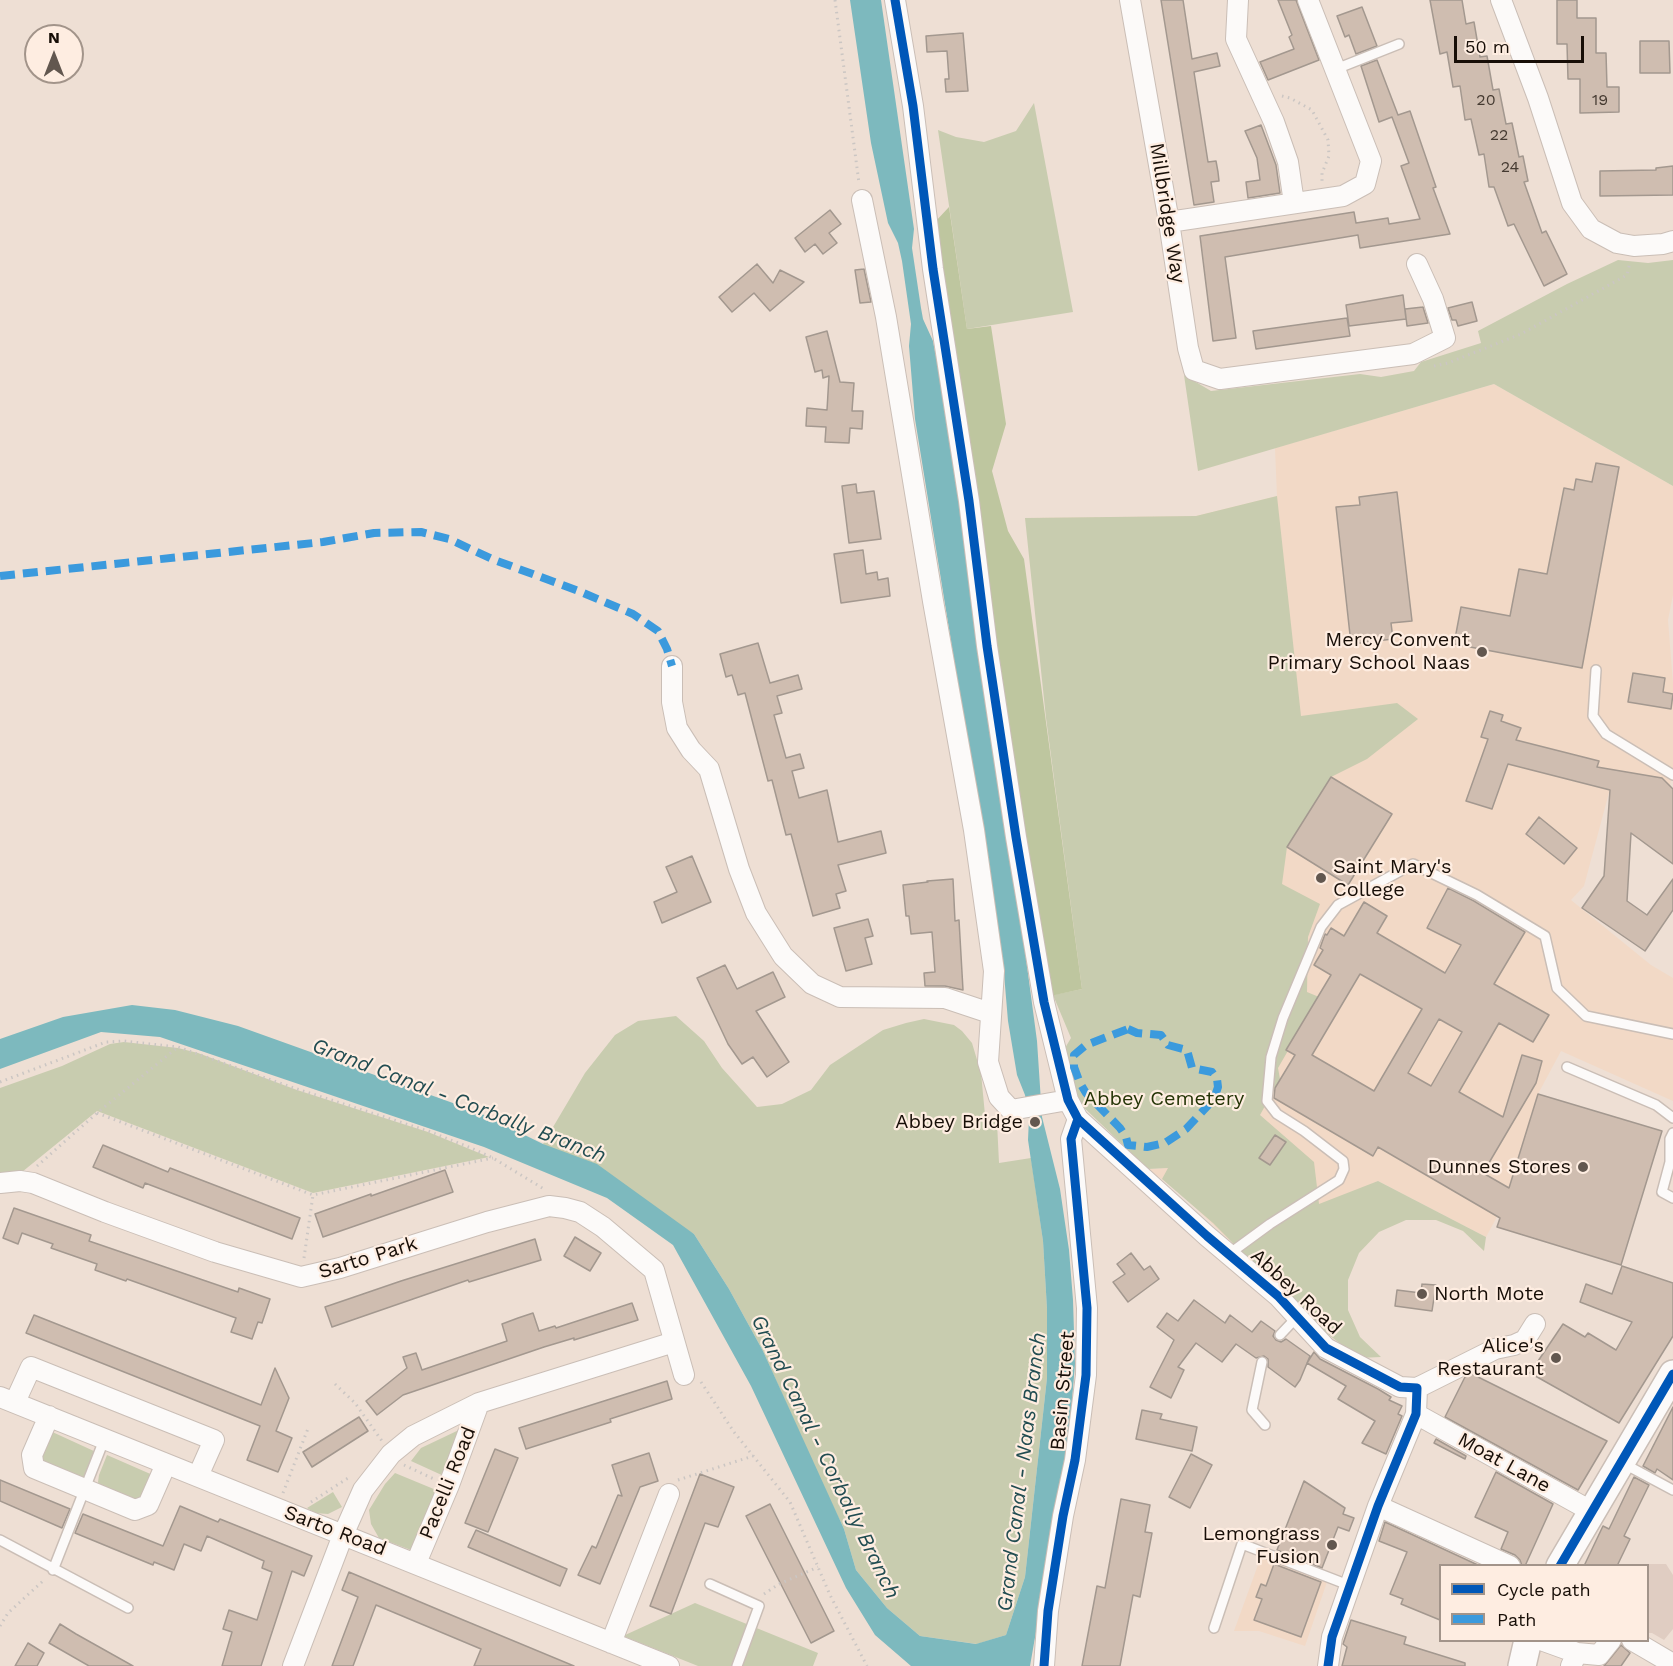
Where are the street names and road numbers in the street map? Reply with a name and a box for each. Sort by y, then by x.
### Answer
street label: Millbridge Way [1144,141,1190,285]
street label: Sarto Park [316,1232,420,1284]
street label: Abbey Road [1246,1244,1346,1340]
street label: Basin Street [1046,1330,1080,1452]
street label: Pacelli Road [414,1423,482,1543]
street label: Moat Lane [1453,1428,1555,1498]
street label: Sarto Road [281,1501,389,1561]

